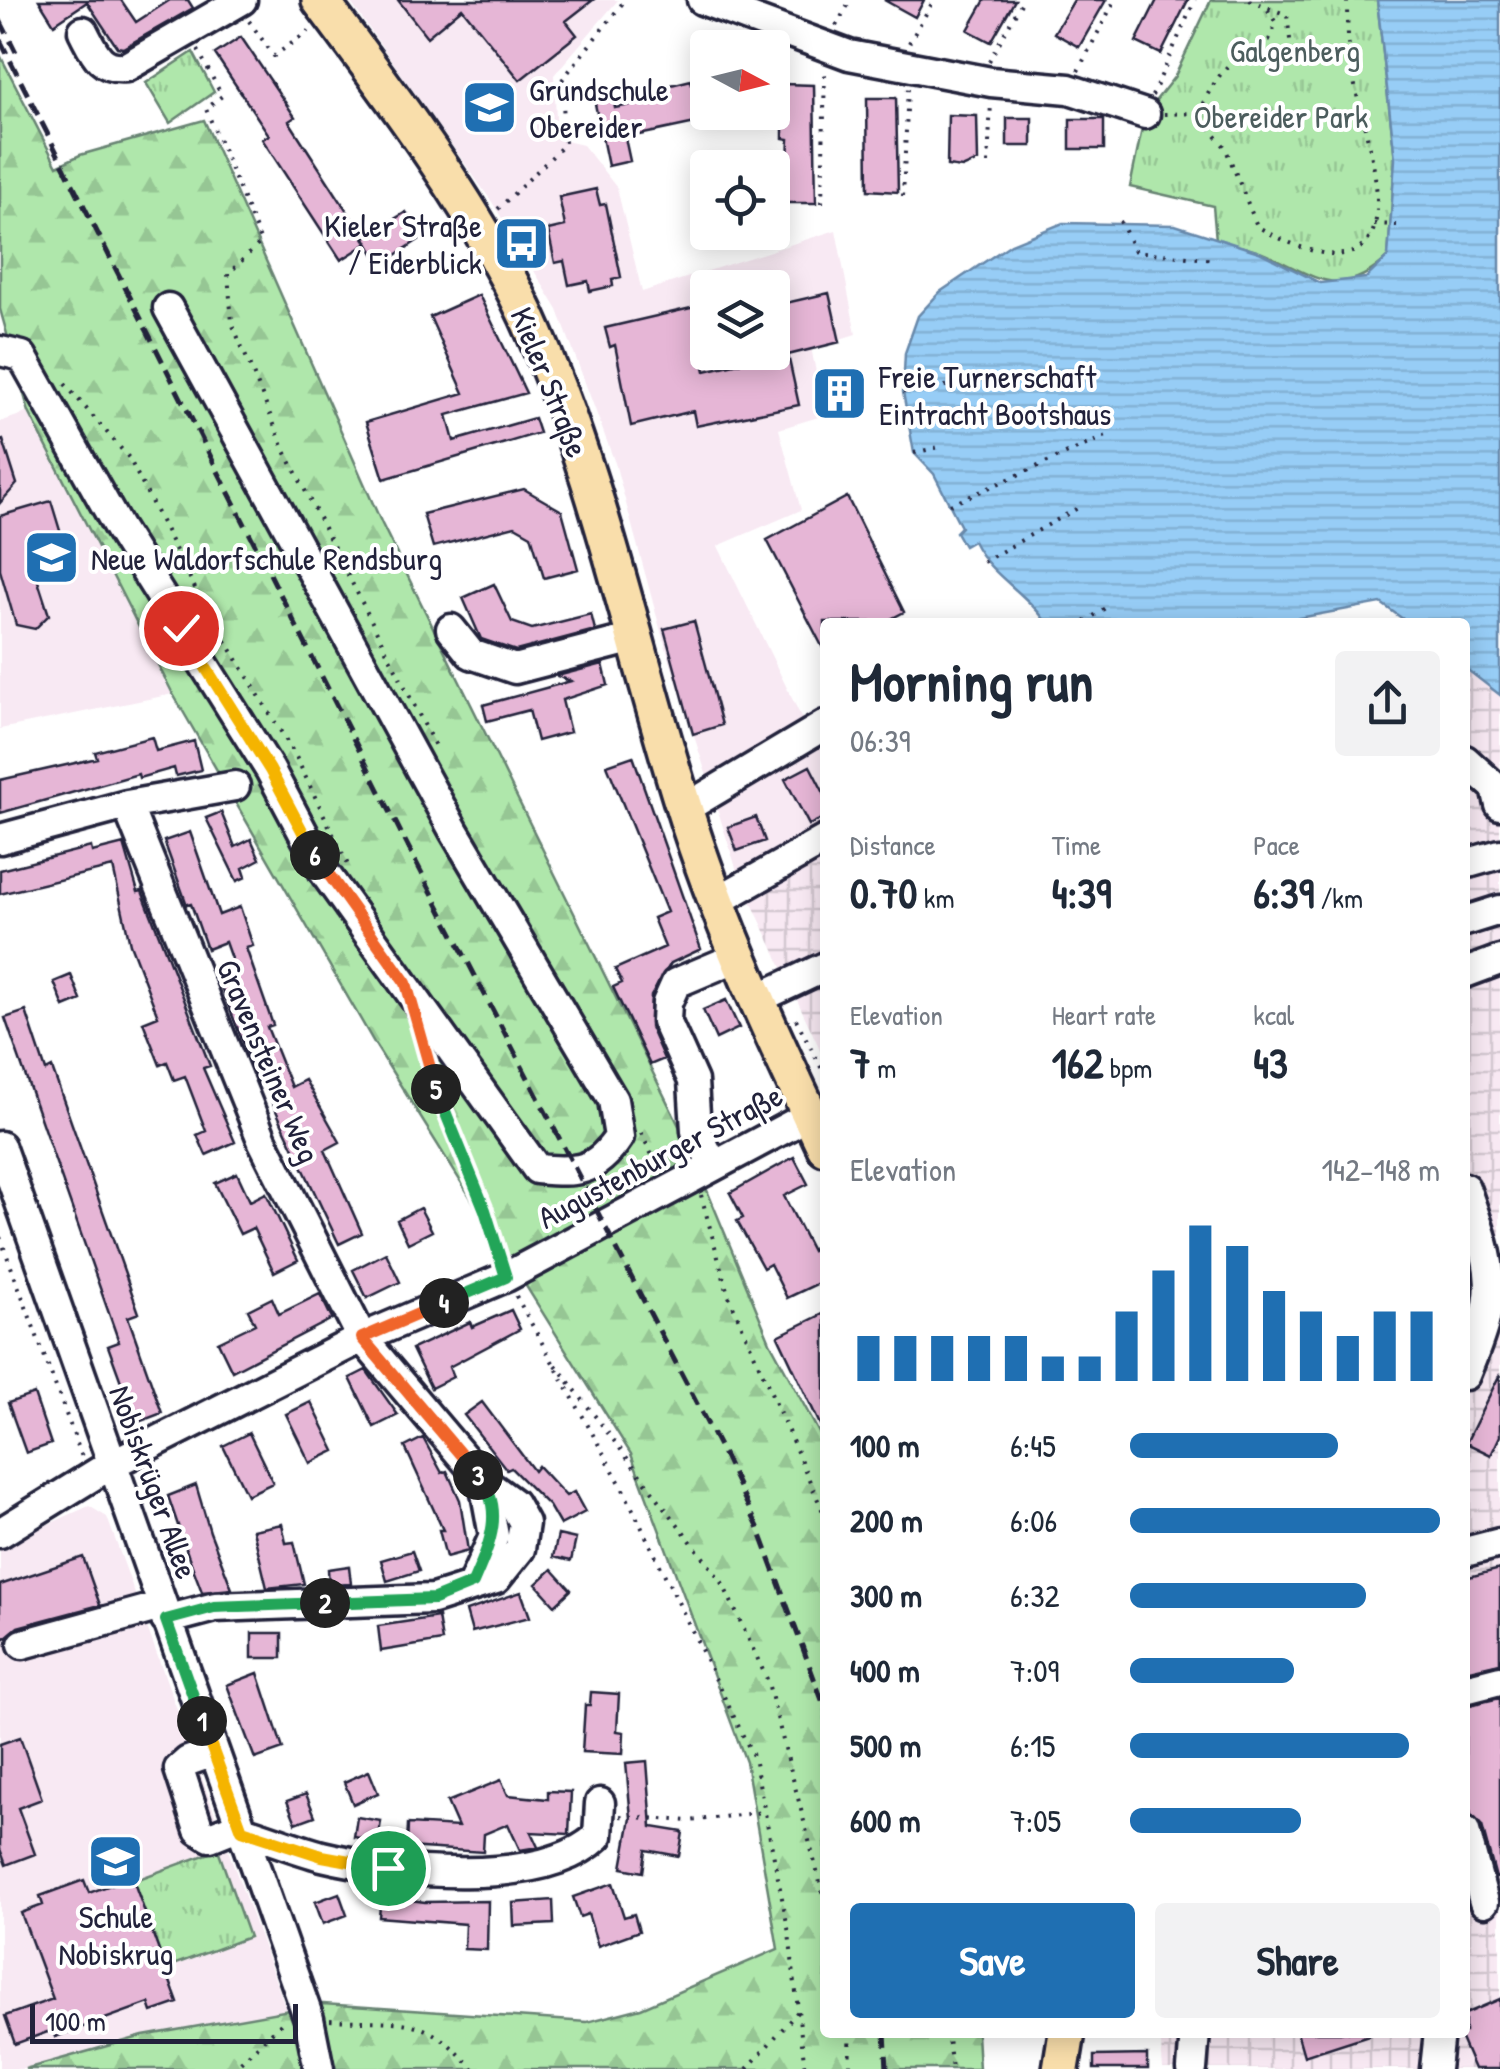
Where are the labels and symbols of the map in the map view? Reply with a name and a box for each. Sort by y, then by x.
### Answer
park label: Galgenberg [1230,29,1360,72]
north arrow [690,30,790,130]
place label: Grundschule Obereider [529,68,669,148]
school or university icon: Grundschule Obereider [460,77,520,137]
park label: Obereider Park [1194,95,1368,138]
place label: Kieler Straße / Eiderblick [324,204,482,284]
bus stop icon: Kieler Straße / Eiderblick [491,213,551,273]
street label: Kieler Straße [501,301,600,463]
place label: Freie Turnerschaft Eintracht Bootshaus [878,355,1111,435]
building icon: Freie Turnerschaft Eintracht Bootshaus [810,364,870,424]
school or university icon: Neue Waldorfschule Rendsburg [22,528,82,588]
place label: Neue Waldorfschule Rendsburg [91,537,442,580]
pin [139,586,224,671]
pin: 6 [290,830,340,880]
street label: Gravensteiner Weg [207,953,331,1169]
pin: 5 [411,1064,461,1114]
street label: Augustenburger Straße [530,1073,790,1239]
pin: 4 [419,1278,469,1328]
street label: Nobiskrüger Allee [99,1379,209,1585]
pin: 3 [453,1450,503,1500]
pin: 2 [300,1578,350,1628]
pin: 1 [177,1696,227,1746]
pin [346,1826,431,1911]
school or university icon: Schule Nobiskrug [86,1832,146,1892]
place label: Schule Nobiskrug [58,1895,174,1975]
scale bar [30,1999,298,2044]

